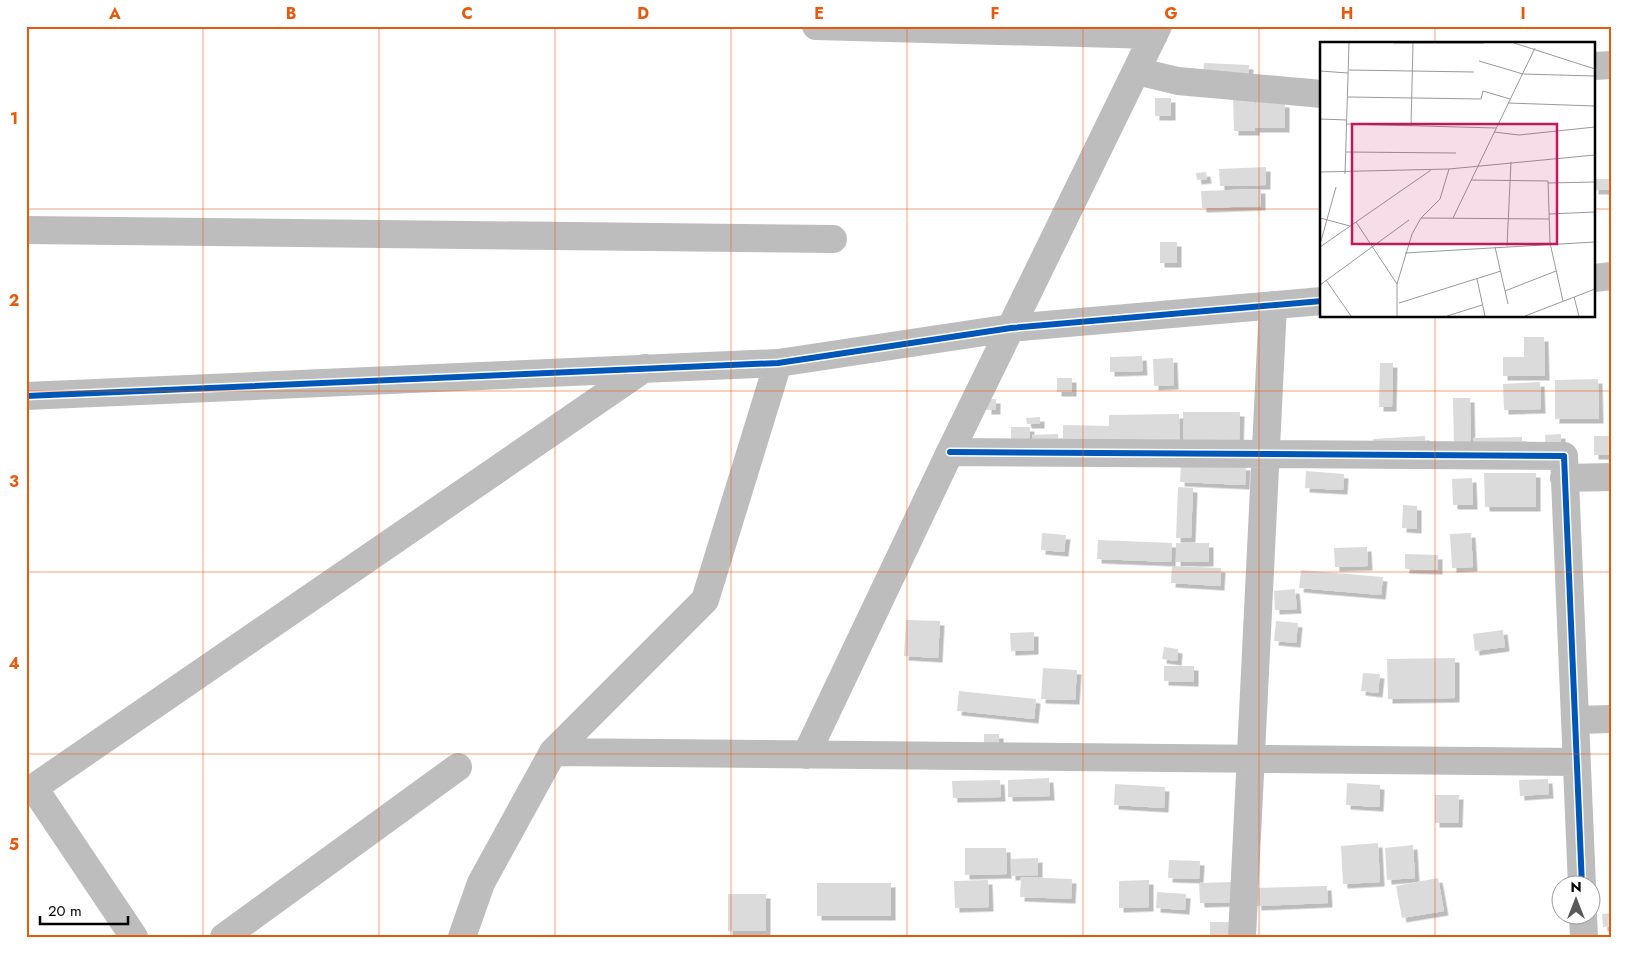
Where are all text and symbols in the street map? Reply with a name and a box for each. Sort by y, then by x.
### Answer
text: A [108,2,121,25]
text: B [286,2,296,25]
text: C [461,2,473,25]
text: D [637,2,649,25]
text: E [814,2,824,25]
text: F [991,2,999,25]
text: G [1164,2,1178,25]
text: H [1341,2,1353,25]
text: I [1520,2,1526,25]
inset map [1320,42,1596,318]
text: 1 [10,107,18,130]
text: 2 [9,289,19,312]
text: 3 [9,470,19,493]
text: 4 [8,652,20,675]
text: 5 [9,833,19,856]
north arrow [1550,876,1600,926]
text: N [1570,877,1582,897]
scale bar [40,893,128,925]
text: 20 m [48,900,82,922]

